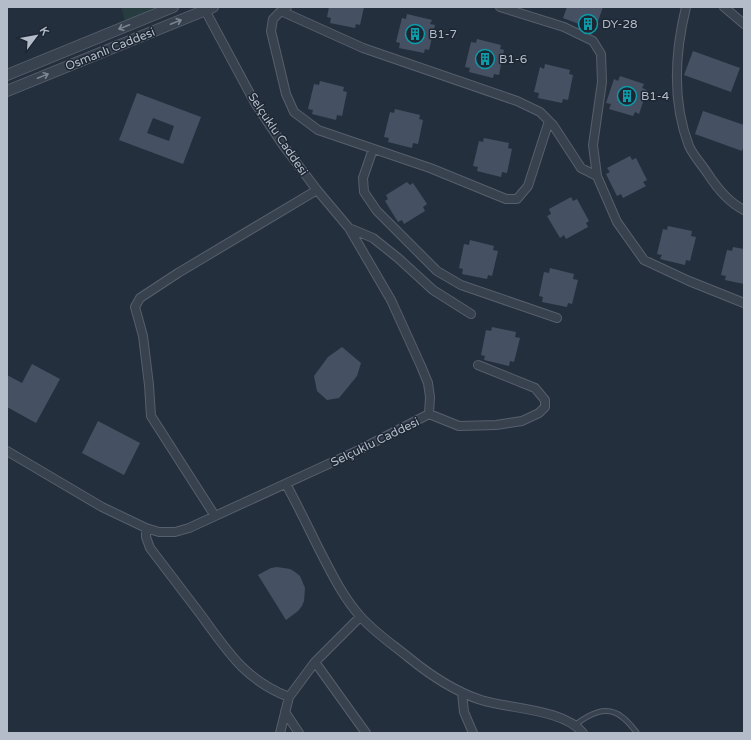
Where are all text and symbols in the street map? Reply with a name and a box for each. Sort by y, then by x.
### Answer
building icon: DY-28 [577,13,599,35]
north arrow [16,16,56,56]
one-way arrow [170,17,182,25]
place label: DY-28 [602,17,637,31]
building icon: B1-7 [404,23,426,45]
text: K [37,24,52,38]
one-way arrow [119,24,131,31]
street label: Osmanlı Caddesi [63,25,157,73]
place label: B1-7 [429,27,457,41]
building icon: B1-6 [474,48,496,70]
place label: B1-6 [499,52,527,66]
one-way arrow [37,72,49,80]
building icon: B1-4 [616,85,638,107]
place label: B1-4 [641,89,670,103]
street label: Selçuklu Caddesi [245,90,311,178]
street label: Selçuklu Caddesi [329,415,421,469]

